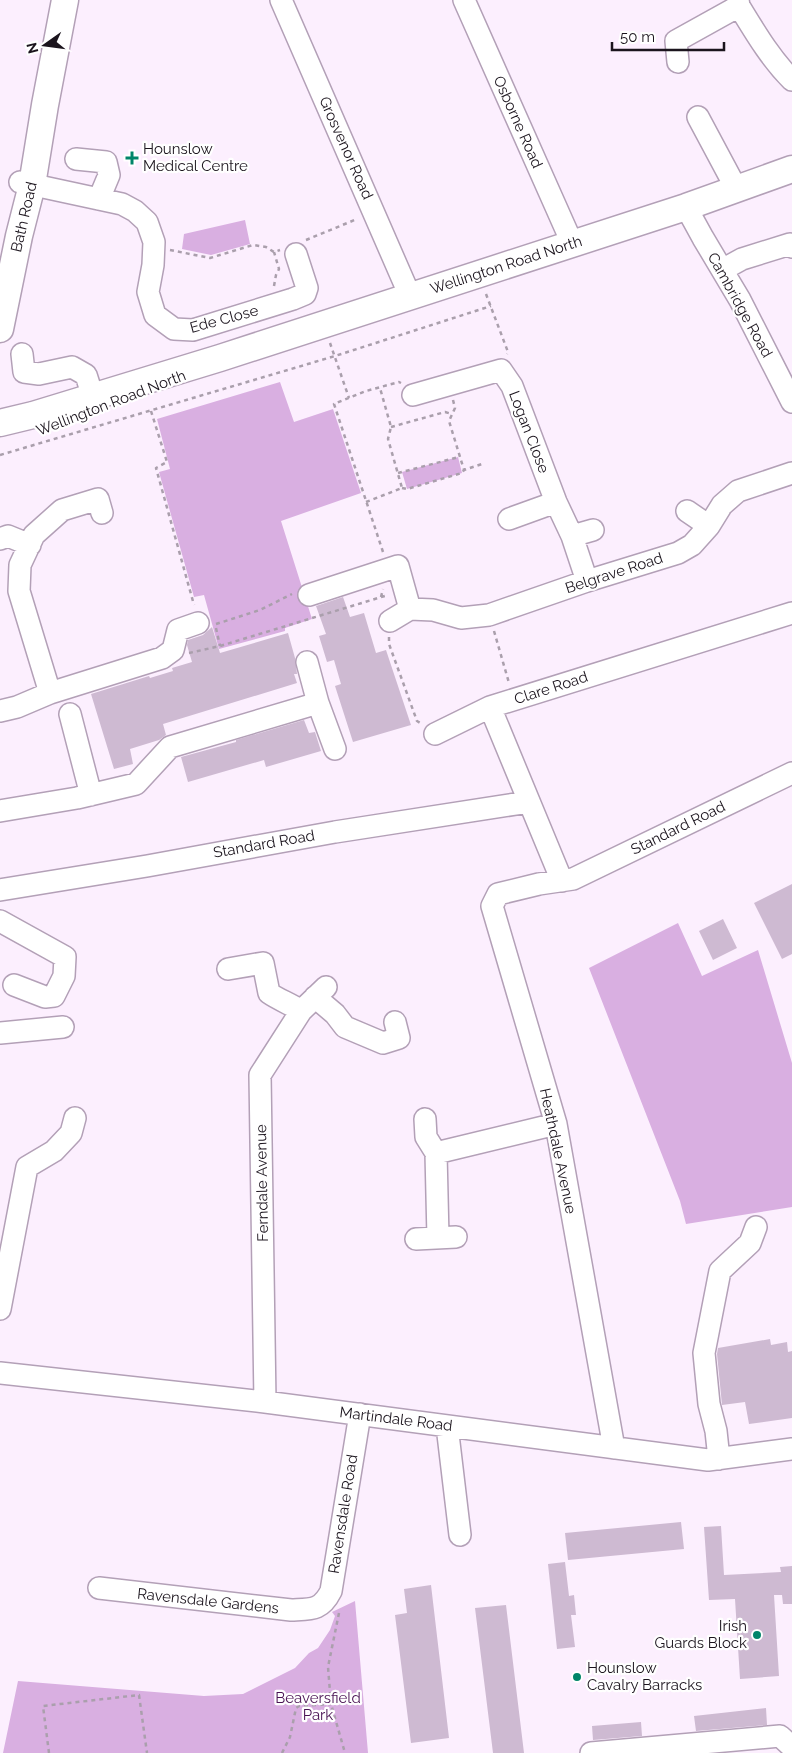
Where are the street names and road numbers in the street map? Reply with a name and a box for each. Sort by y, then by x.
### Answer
street label: Osborne Road [490,73,546,171]
street label: Grosvenor Road [315,94,377,202]
street label: Bath Road [7,180,41,254]
street label: Wellington Road North [428,232,584,298]
street label: Cambridge Road [704,249,776,361]
street label: Ede Close [188,301,260,337]
street label: Wellington Road North [34,366,188,440]
street label: Logan Close [505,388,553,476]
street label: Belgrave Road [563,549,665,597]
street label: Clare Road [512,668,590,708]
street label: Standard Road [628,797,728,859]
street label: Standard Road [212,826,316,862]
street label: Heathdale Avenue [536,1087,580,1216]
street label: Ferndale Avenue [252,1124,272,1242]
street label: Martindale Road [338,1403,454,1435]
street label: Ravensdale Road [325,1453,361,1575]
street label: Ravensdale Gardens [136,1585,280,1617]

